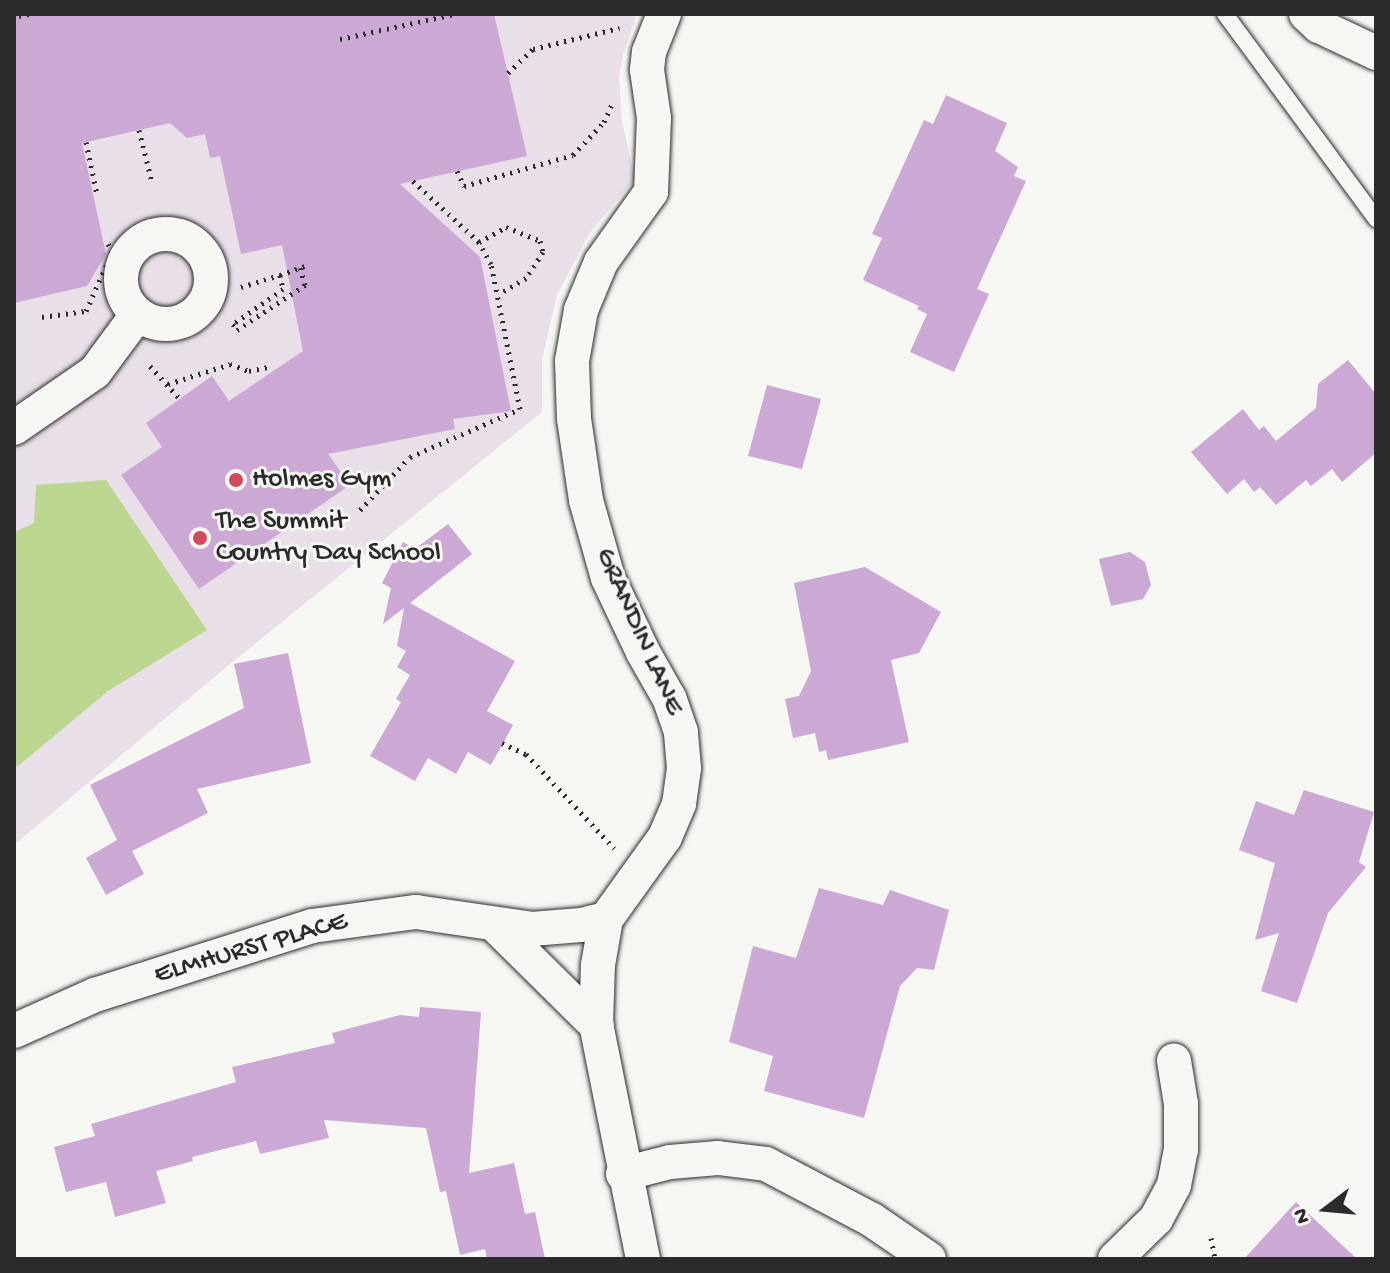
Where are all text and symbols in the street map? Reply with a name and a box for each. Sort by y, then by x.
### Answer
place label: Holmes Gym [252,463,391,497]
marker: Holmes Gym [227,471,245,489]
place label: The Summit Country Day School [216,505,441,571]
marker: The Summit Country Day School [191,529,209,547]
street label: GRANDIN LANE [586,543,690,721]
street label: ELMHURST PLACE [151,905,351,993]
north arrow [1286,1169,1366,1249]
text: N [1288,1205,1317,1226]

